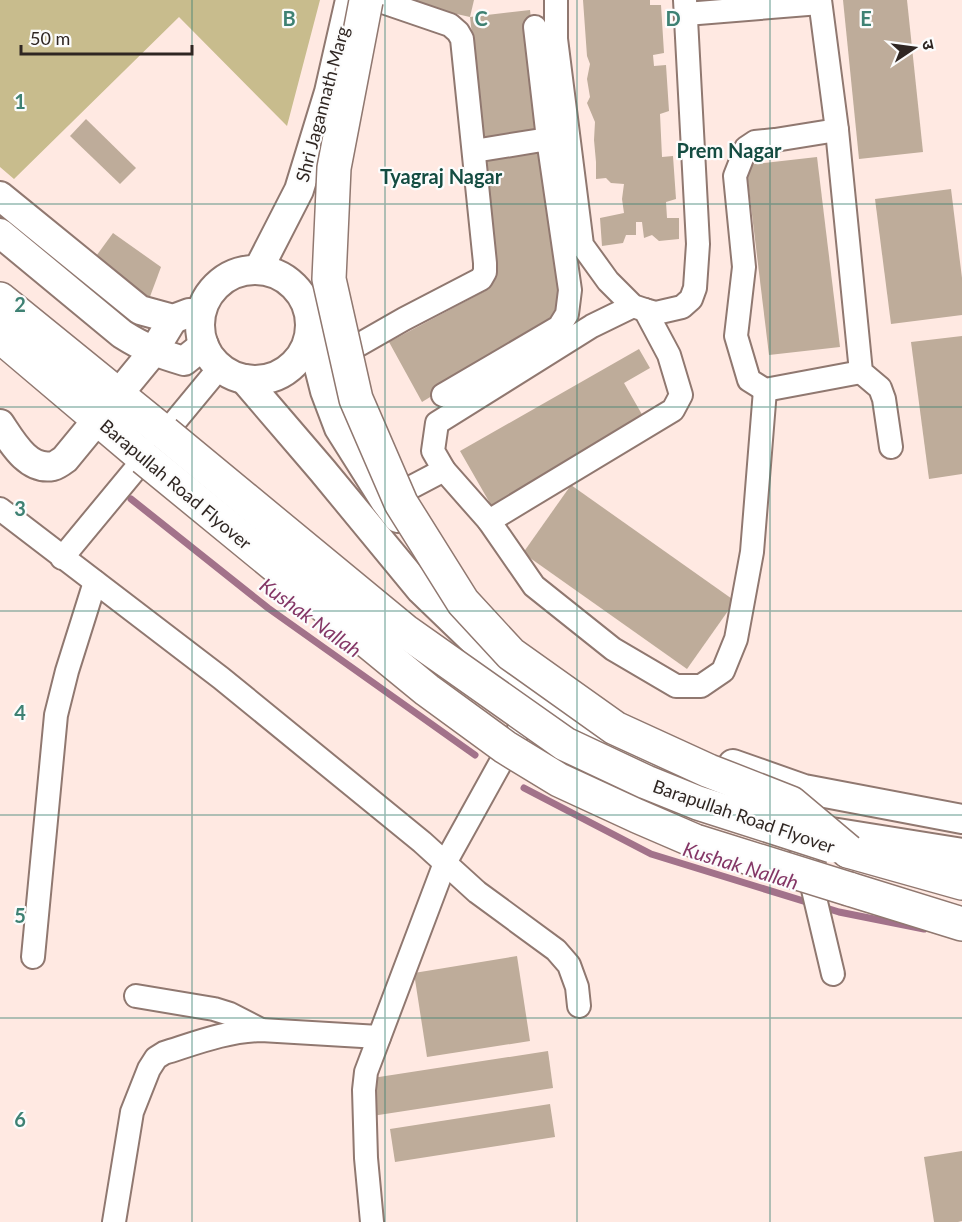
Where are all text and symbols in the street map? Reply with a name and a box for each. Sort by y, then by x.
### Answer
text: B [282,6,296,30]
text: C [474,6,488,30]
text: D [665,6,681,30]
text: E [860,6,872,30]
scale bar [21,18,192,56]
north arrow [884,18,944,78]
street label: Shri Jagannath Marg [291,24,353,184]
text: 50 m [30,27,70,49]
text: उ [919,38,940,52]
text: 1 [14,89,26,113]
district label: Prem Nagar [676,138,782,162]
district label: Tyagraj Nagar [380,164,503,188]
text: 2 [14,292,26,316]
street label: Barapullah Road Flyover [96,414,257,554]
text: 3 [14,496,26,520]
water label: Kushak Nallah [256,572,366,662]
text: 4 [14,700,26,724]
street label: Barapullah Road Flyover [650,775,838,858]
water label: Kushak Nallah [680,836,802,894]
text: 5 [14,903,26,927]
text: 6 [14,1107,26,1131]

